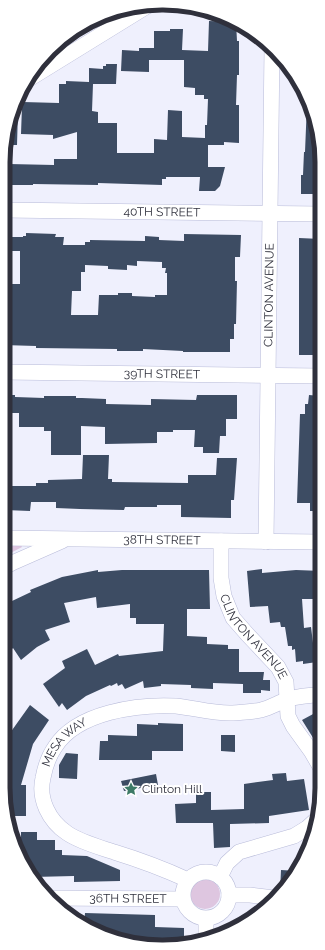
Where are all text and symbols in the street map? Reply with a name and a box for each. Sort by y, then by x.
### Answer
street label: 40TH STREET [123,205,201,219]
street label: CLINTON AVENUE [261,243,277,347]
street label: 39TH STREET [124,367,201,381]
street label: 38TH STREET [123,533,201,547]
street label: CLINTON AVENUE [217,592,290,681]
street label: MESA WAY [39,715,89,769]
place icon: Clinton Hill [123,781,139,797]
place label: Clinton Hill [142,782,203,796]
street label: 36TH STREET [89,891,167,906]

